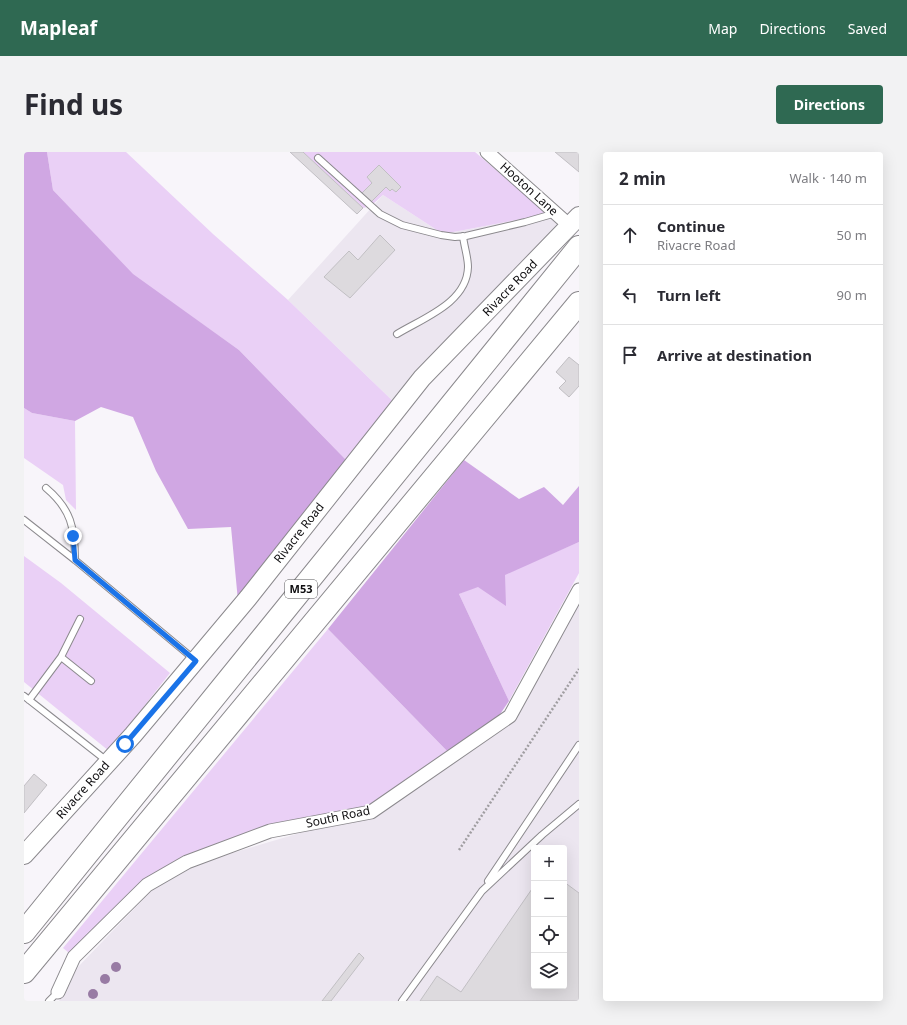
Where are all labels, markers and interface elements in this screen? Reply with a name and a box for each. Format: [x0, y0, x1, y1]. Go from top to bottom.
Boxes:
text: Mapleaf [20, 15, 97, 41]
text: Map [708, 19, 737, 38]
text: Directions [759, 19, 826, 38]
text: Saved [848, 19, 887, 38]
text: Find us [24, 85, 123, 123]
button: Directions [776, 85, 883, 124]
street label: Hooton Lane [497, 158, 562, 219]
text: 2 min [619, 167, 666, 190]
text: Walk · 140 m [789, 169, 867, 187]
text: Continue [657, 216, 725, 236]
icon: ahead [619, 224, 641, 246]
text: 50 m [837, 226, 867, 244]
text: Rivacre Road [657, 236, 736, 254]
street label: Rivacre Road [478, 256, 541, 320]
icon: left [619, 284, 641, 306]
text: Turn left [657, 285, 721, 305]
text: 90 m [837, 286, 867, 304]
icon: arrive [619, 344, 641, 366]
text: Arrive at destination [657, 345, 812, 365]
street label: Rivacre Road [270, 499, 328, 567]
route end [64, 527, 82, 545]
road number: M53 [285, 580, 317, 598]
route start [116, 735, 134, 753]
street label: Rivacre Road [52, 757, 113, 822]
street label: South Road [304, 801, 371, 832]
map controls [531, 845, 567, 989]
button: + [531, 845, 567, 881]
button: − [531, 881, 567, 917]
button: locate [531, 917, 567, 953]
button: layers [531, 953, 567, 989]

